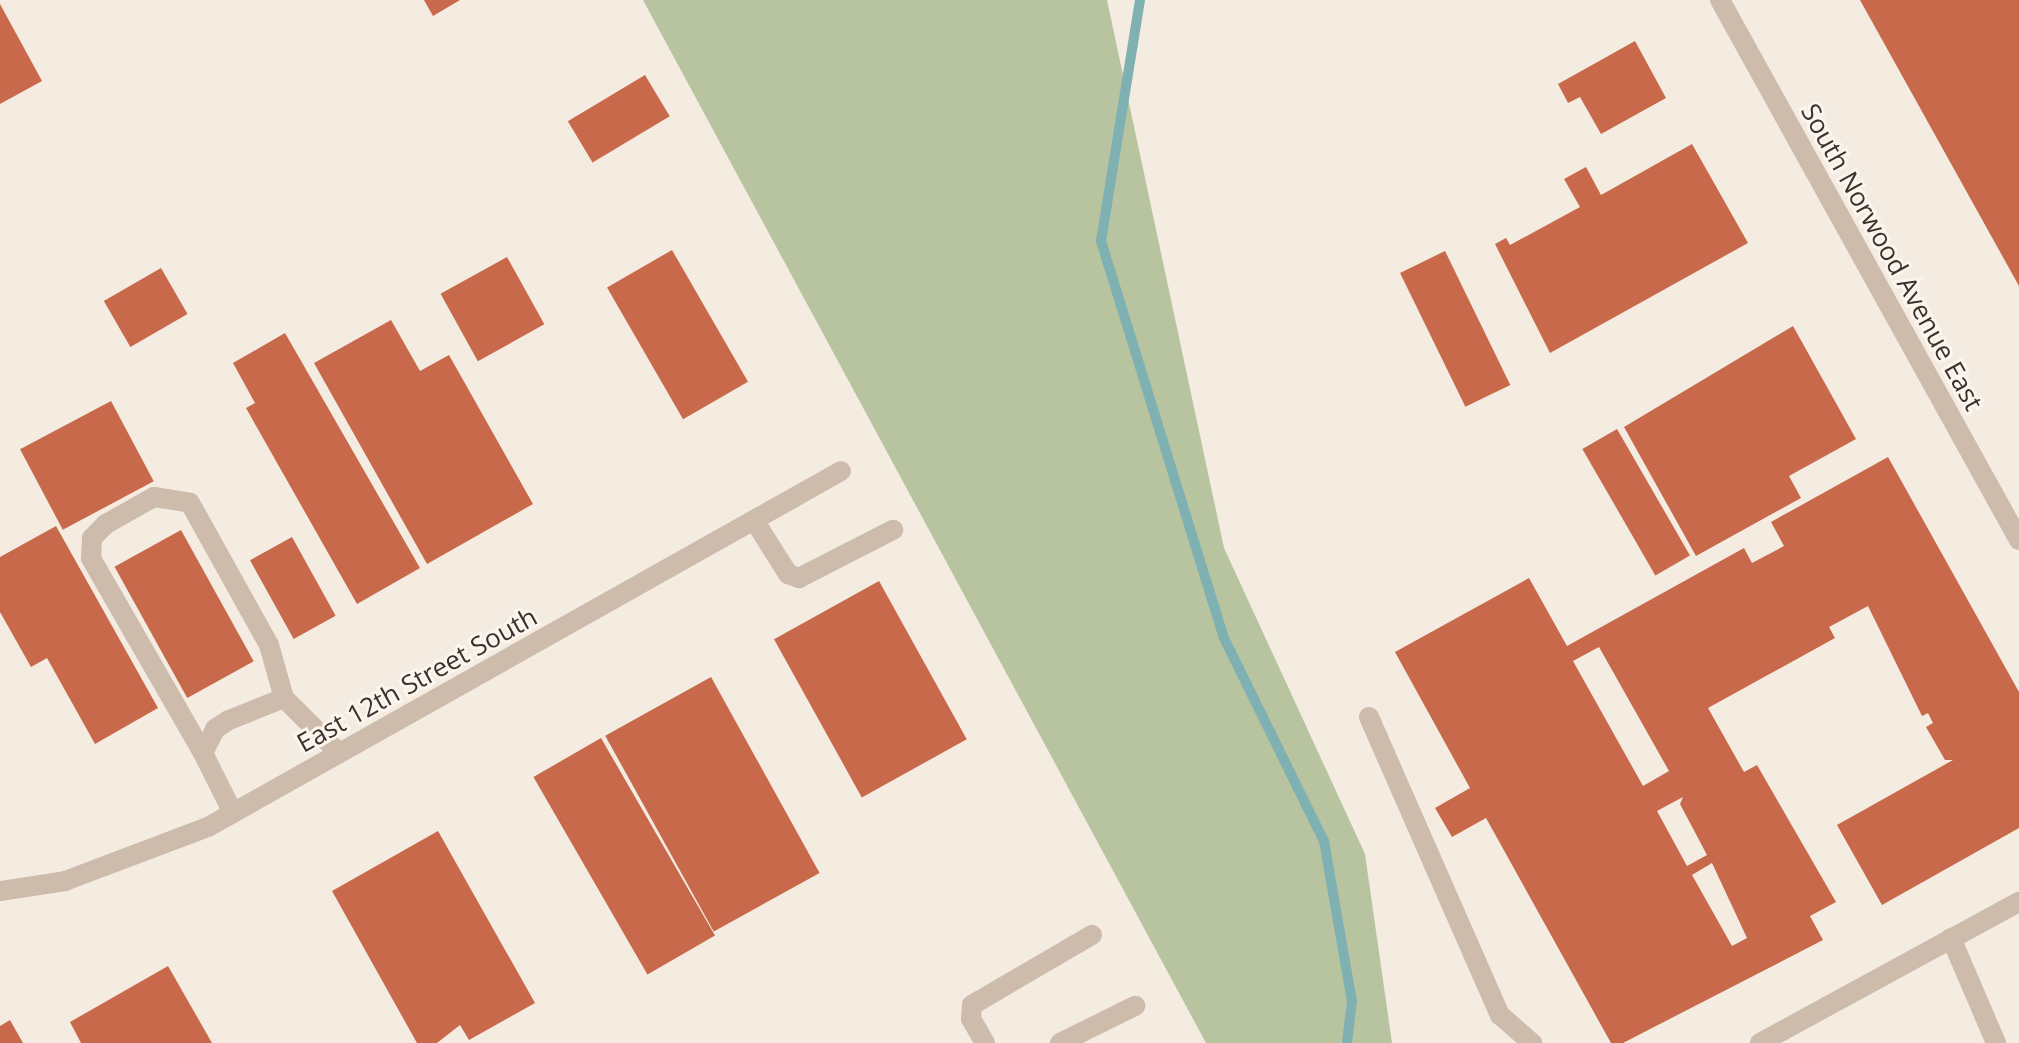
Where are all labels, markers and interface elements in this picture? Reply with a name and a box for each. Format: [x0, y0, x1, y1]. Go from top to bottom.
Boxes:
street label: South Norwood Avenue East [1795, 98, 1989, 416]
street label: East 12th Street South [292, 601, 542, 759]

